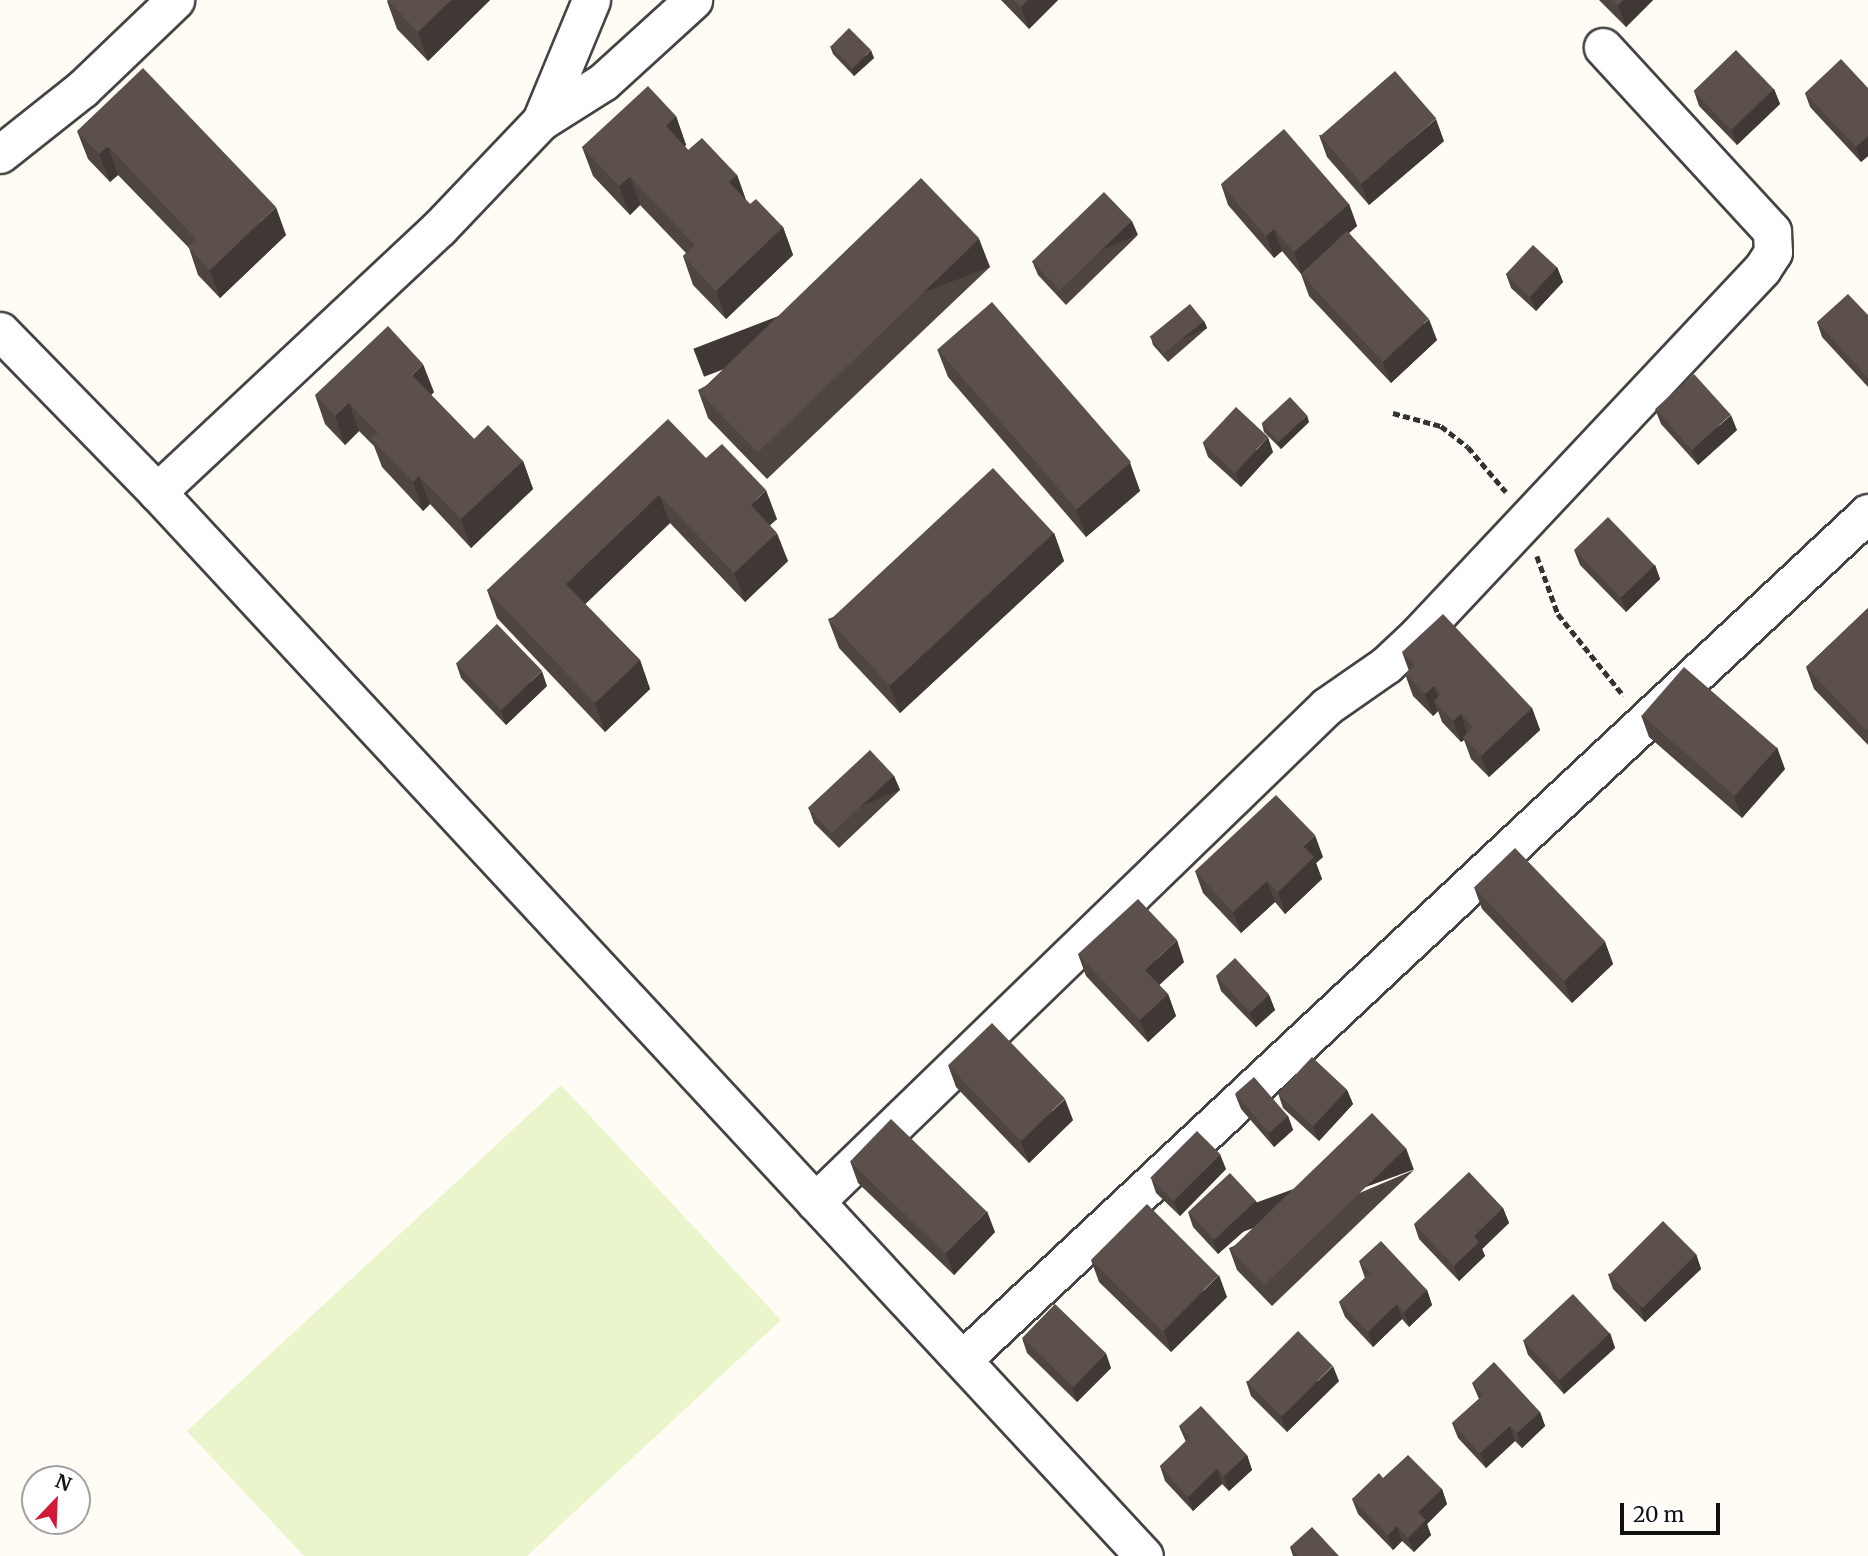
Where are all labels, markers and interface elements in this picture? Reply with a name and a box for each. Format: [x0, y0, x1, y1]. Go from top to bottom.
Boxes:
north arrow [21, 1465, 91, 1535]
text: N [52, 1469, 75, 1496]
scale bar [1623, 1490, 1723, 1534]
text: 20 m [1633, 1501, 1684, 1528]

